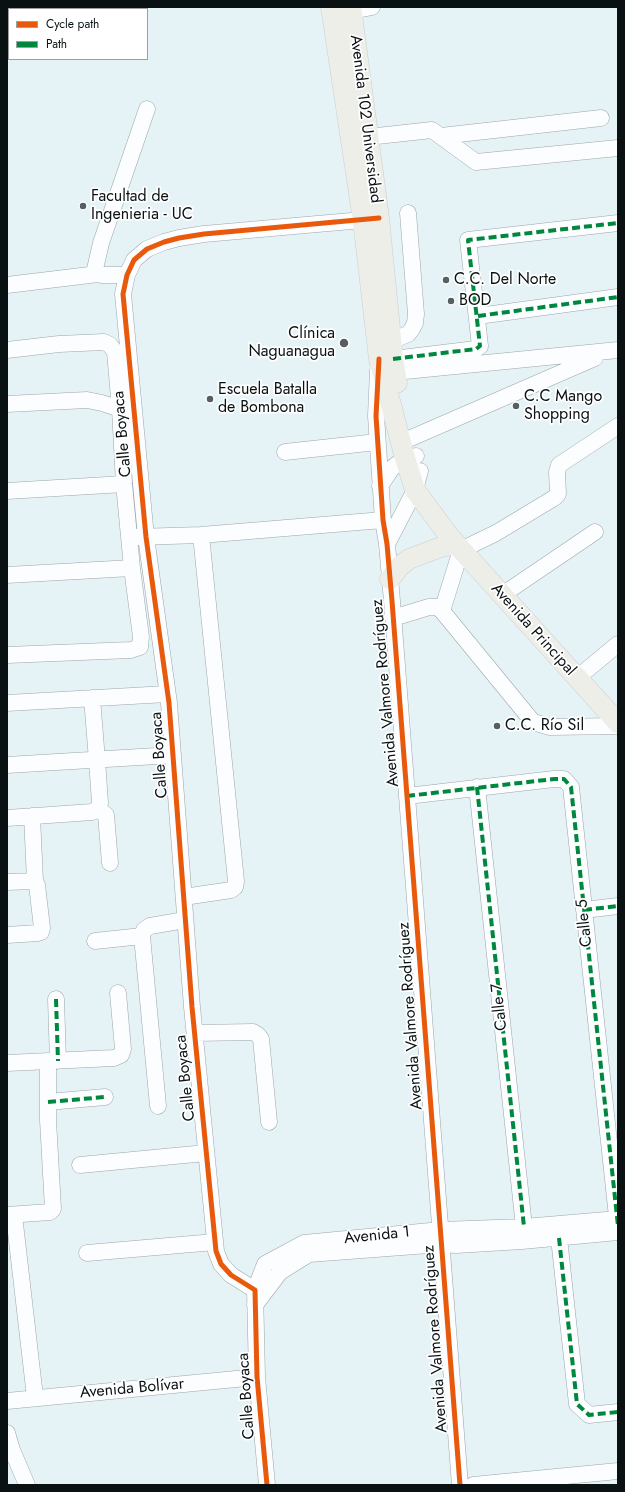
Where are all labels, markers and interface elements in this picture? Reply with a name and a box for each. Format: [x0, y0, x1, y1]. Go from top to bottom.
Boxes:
legend [8, 8, 148, 60]
text: Cycle path [46, 15, 99, 33]
street label: Avenida 102 Universidad [345, 34, 385, 204]
text: Path [46, 35, 67, 53]
place label: Facultad de Ingenieria - UC [91, 187, 193, 225]
marker: Facultad de Ingenieria - UC [78, 201, 88, 211]
place label: C.C. Del Norte [454, 270, 556, 290]
marker: C.C. Del Norte [441, 275, 451, 285]
place label: BOD [459, 291, 491, 311]
marker: BOD [446, 296, 456, 306]
place label: Clínica Naguanagua [248, 324, 335, 362]
marker: Clínica Naguanagua [338, 337, 350, 349]
place label: Escuela Batalla de Bombona [218, 380, 317, 418]
place label: C.C Mango Shopping [524, 387, 602, 425]
street label: Calle Boyaca [110, 390, 136, 478]
marker: Escuela Batalla de Bombona [205, 394, 215, 404]
marker: C.C Mango Shopping [511, 401, 521, 411]
street label: Avenida Principal [486, 580, 580, 680]
street label: Avenida Valmore Rodríguez [368, 598, 404, 788]
street label: Calle Boyaca [147, 711, 173, 799]
place label: C.C. Río Sil [505, 716, 584, 736]
marker: C.C. Río Sil [492, 721, 502, 731]
street label: Calle 5 [573, 898, 597, 948]
street label: Avenida Valmore Rodríguez [395, 921, 427, 1111]
street label: Calle 7 [488, 982, 512, 1032]
street label: Calle Boyaca [172, 1034, 200, 1122]
street label: Avenida 1 [343, 1223, 411, 1249]
street label: Avenida Valmore Rodríguez [420, 1244, 452, 1434]
street label: Calle Boyaca [234, 1352, 260, 1440]
street label: Avenida Bolívar [79, 1375, 185, 1403]

